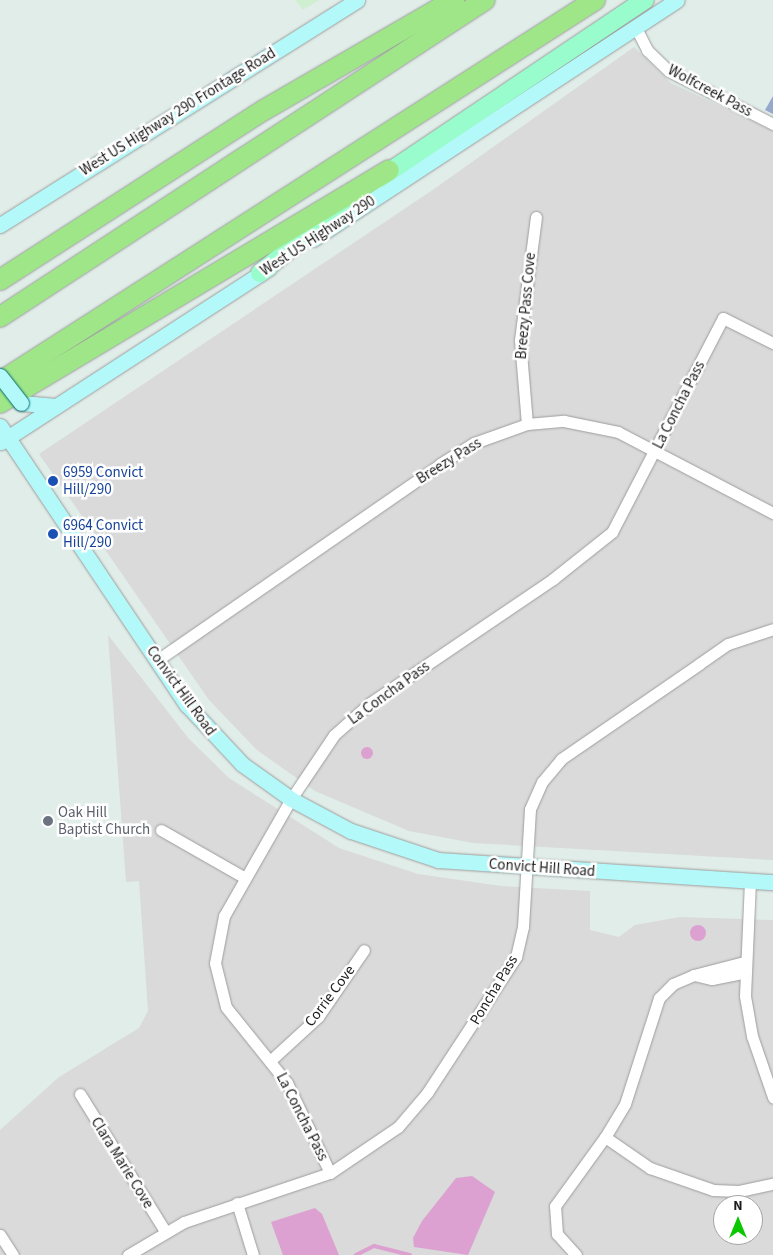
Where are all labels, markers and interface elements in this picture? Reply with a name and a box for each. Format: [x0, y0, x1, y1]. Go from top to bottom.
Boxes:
street label: West US Highway 290 Frontage Road [77, 44, 279, 180]
street label: Wolfcreek Pass [665, 61, 755, 121]
street label: West US Highway 290 [257, 192, 379, 280]
street label: Breezy Pass Cove [512, 252, 540, 360]
street label: La Concha Pass [649, 358, 709, 452]
street label: Breezy Pass [413, 434, 485, 488]
place label: 6959 Convict Hill/290 [63, 463, 143, 498]
marker: 6959 Convict Hill/290 [47, 475, 59, 487]
place label: 6964 Convict Hill/290 [63, 516, 143, 551]
marker: 6964 Convict Hill/290 [47, 528, 59, 540]
street label: Convict Hill Road [142, 643, 220, 739]
street label: La Concha Pass [345, 657, 433, 729]
place label: Oak Hill Baptist Church [58, 803, 150, 838]
marker: Oak Hill Baptist Church [42, 815, 54, 827]
street label: Convict Hill Road [488, 855, 596, 881]
street label: Poncha Pass [466, 952, 522, 1028]
street label: Corrie Cove [301, 962, 359, 1030]
street label: La Concha Pass [272, 1070, 332, 1164]
street label: Clara Marie Cove [87, 1114, 157, 1212]
north arrow [713, 1195, 763, 1245]
text: N [733, 1196, 743, 1216]

